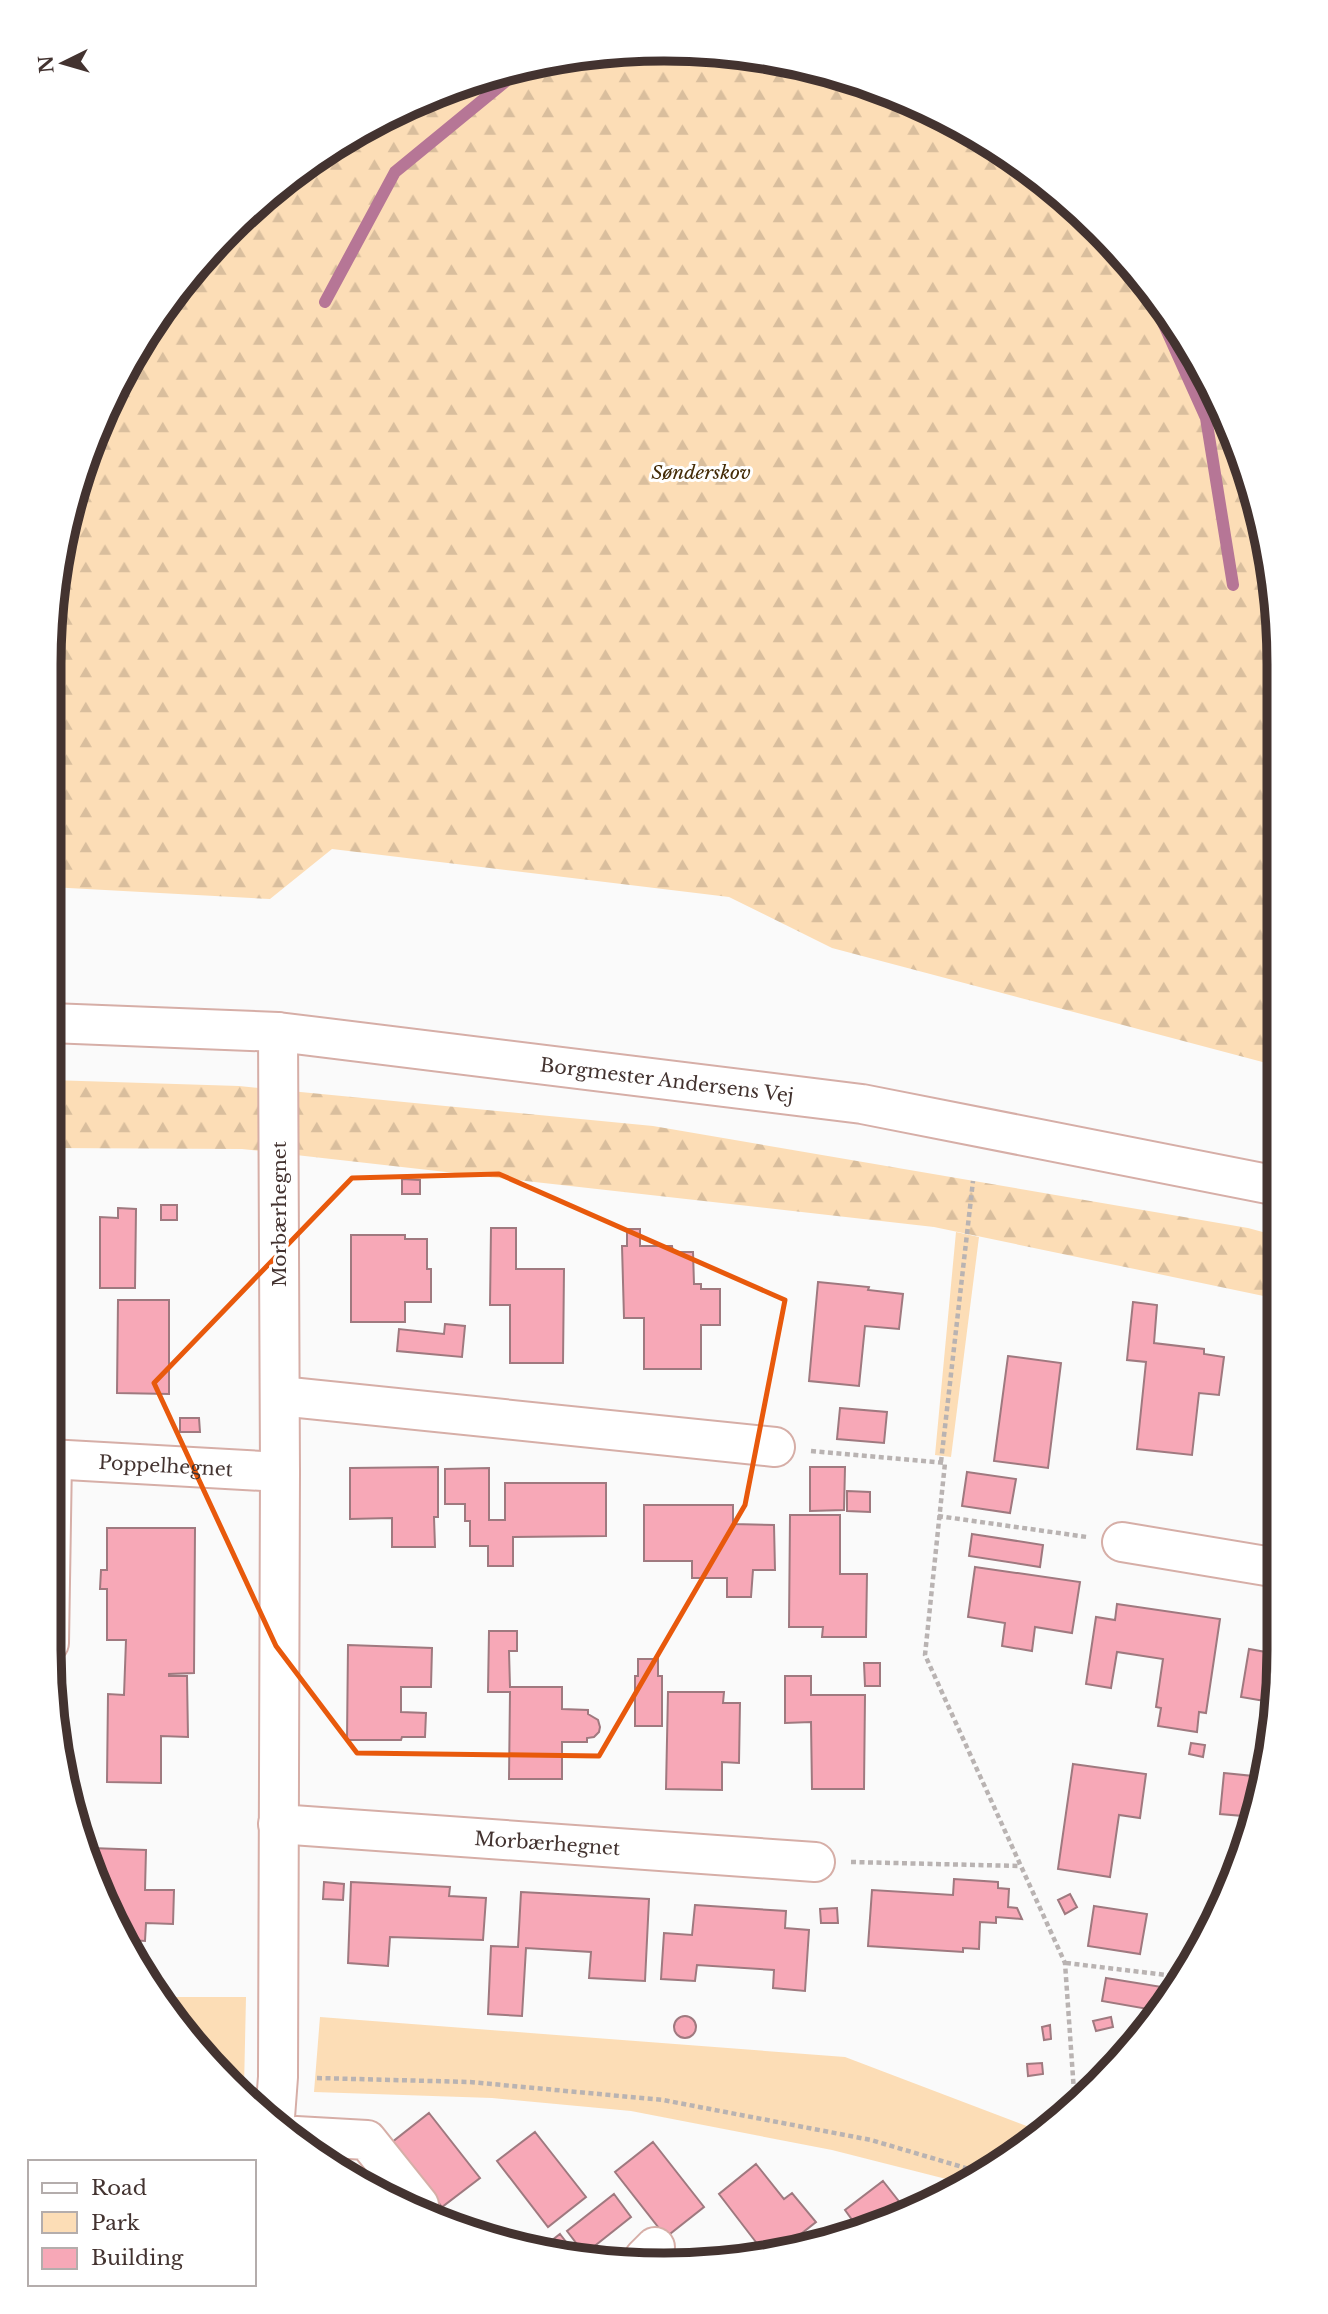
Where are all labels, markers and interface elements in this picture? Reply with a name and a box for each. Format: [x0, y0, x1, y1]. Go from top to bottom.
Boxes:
north arrow [28, 28, 98, 98]
text: N [34, 54, 59, 74]
park label: Sønderskov [651, 461, 751, 484]
street label: Borgmester Andersens Vej [539, 1053, 795, 1107]
street label: Morbærhegnet [268, 1140, 291, 1287]
street label: Poppelhegnet [98, 1451, 234, 1481]
street label: Morbærhegnet [474, 1827, 622, 1860]
legend [28, 2160, 256, 2286]
text: Road [91, 2175, 147, 2201]
text: Park [91, 2210, 140, 2236]
text: Building [91, 2245, 184, 2271]

